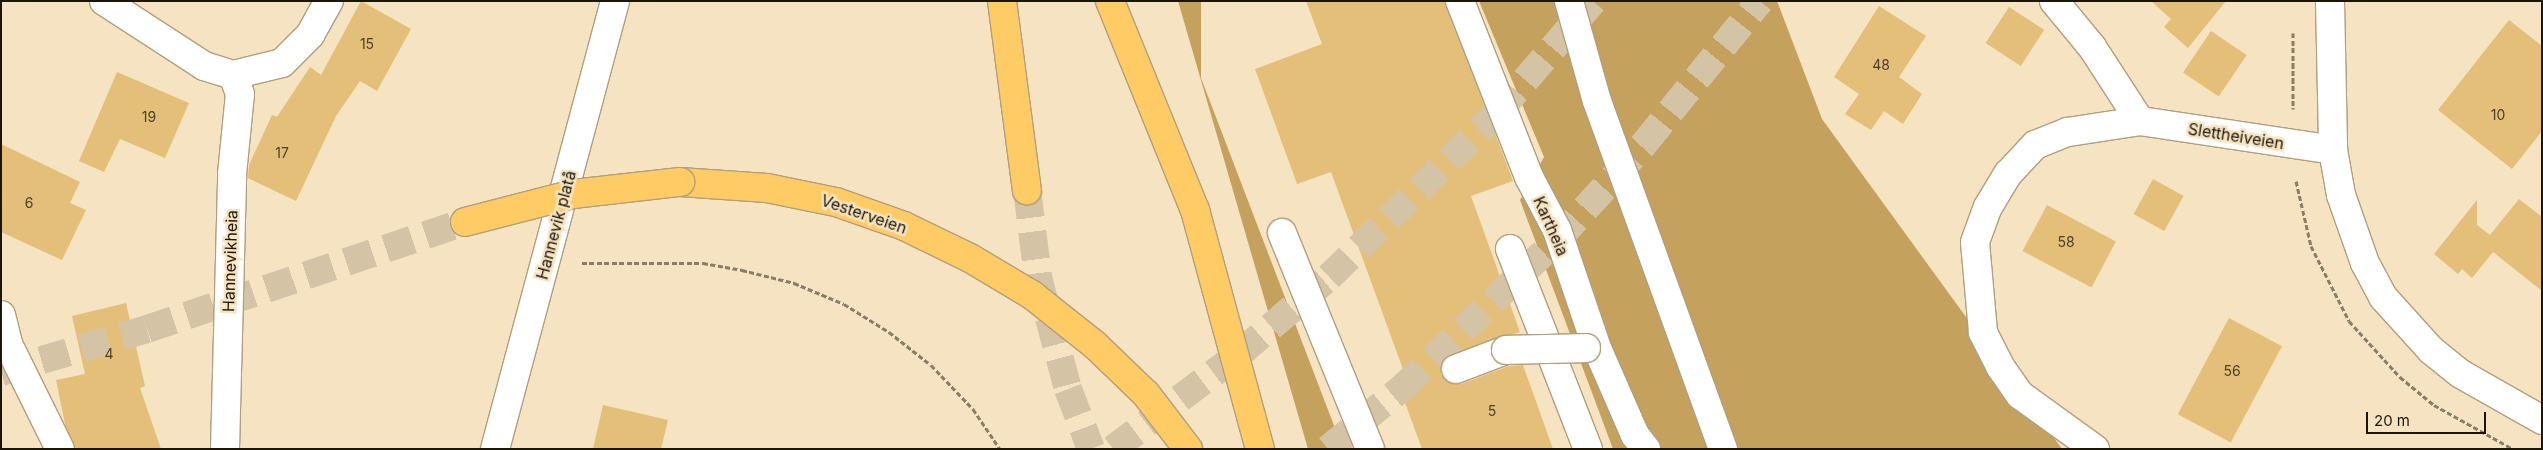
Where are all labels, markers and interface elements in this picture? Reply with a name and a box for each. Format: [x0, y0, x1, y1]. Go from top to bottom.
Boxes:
house number: 15 [360, 36, 374, 52]
house number: 48 [1872, 57, 1890, 73]
house number: 10 [2491, 107, 2505, 123]
house number: 19 [142, 109, 156, 125]
street label: Slettheiveien [2187, 119, 2285, 153]
house number: 17 [275, 145, 289, 161]
street label: Hannevik platå [532, 168, 580, 282]
street label: Vesterveien [819, 190, 909, 238]
street label: Kartheia [1529, 193, 1573, 259]
house number: 6 [25, 195, 33, 211]
street label: Hannevikheia [219, 210, 241, 312]
house number: 58 [2057, 234, 2075, 250]
house number: 4 [104, 346, 114, 362]
house number: 56 [2223, 363, 2241, 379]
scale bar [2368, 402, 2488, 434]
house number: 5 [1488, 403, 1496, 419]
text: 20 m [2374, 411, 2410, 430]

